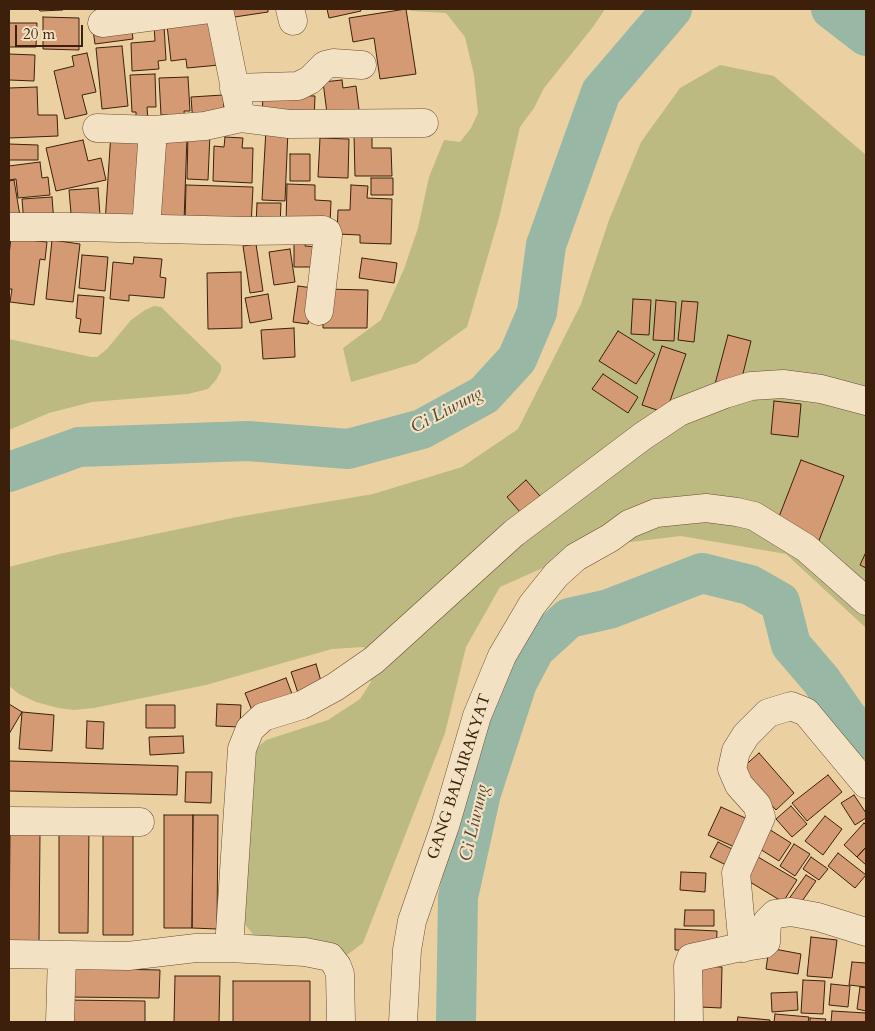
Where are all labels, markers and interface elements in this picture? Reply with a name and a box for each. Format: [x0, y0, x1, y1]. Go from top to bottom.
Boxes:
scale bar [18, 15, 85, 47]
text: 20 m [23, 24, 55, 44]
water label: Ci Liwung [407, 383, 487, 439]
street label: GANG BALAIRAKYAT [424, 692, 496, 862]
water label: Ci Liwung [456, 783, 494, 863]

